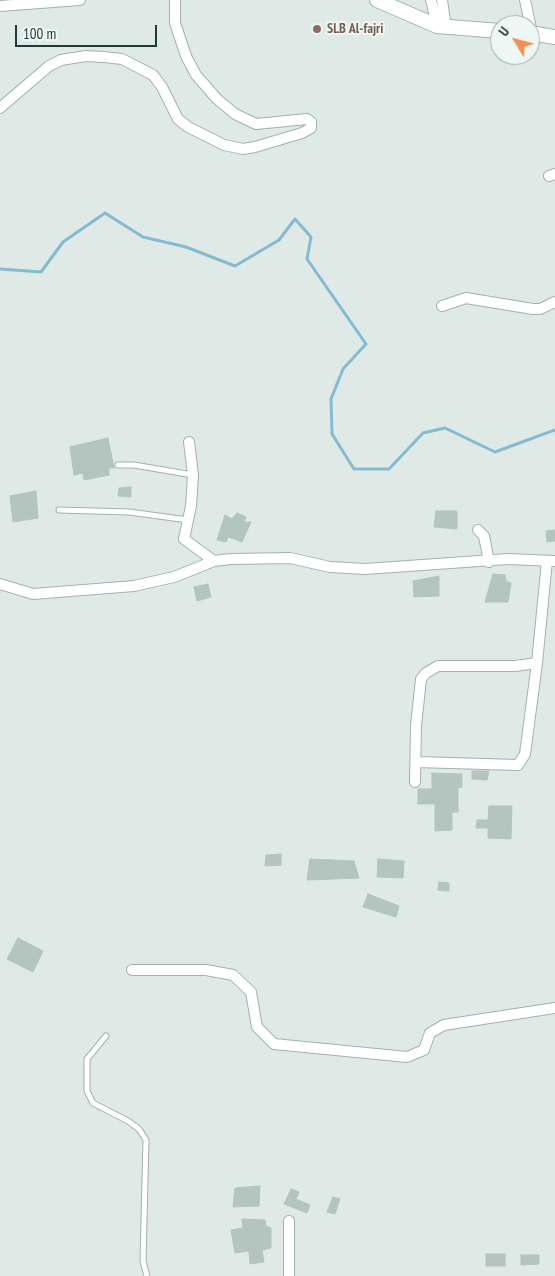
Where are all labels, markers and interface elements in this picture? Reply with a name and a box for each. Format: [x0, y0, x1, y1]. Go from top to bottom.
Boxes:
scale bar [18, 15, 160, 47]
north arrow [490, 15, 540, 65]
place label: SLB Al-fajri [327, 21, 383, 37]
marker: SLB Al-fajri [311, 23, 323, 35]
text: U [494, 23, 513, 40]
text: 100 m [23, 24, 56, 43]

